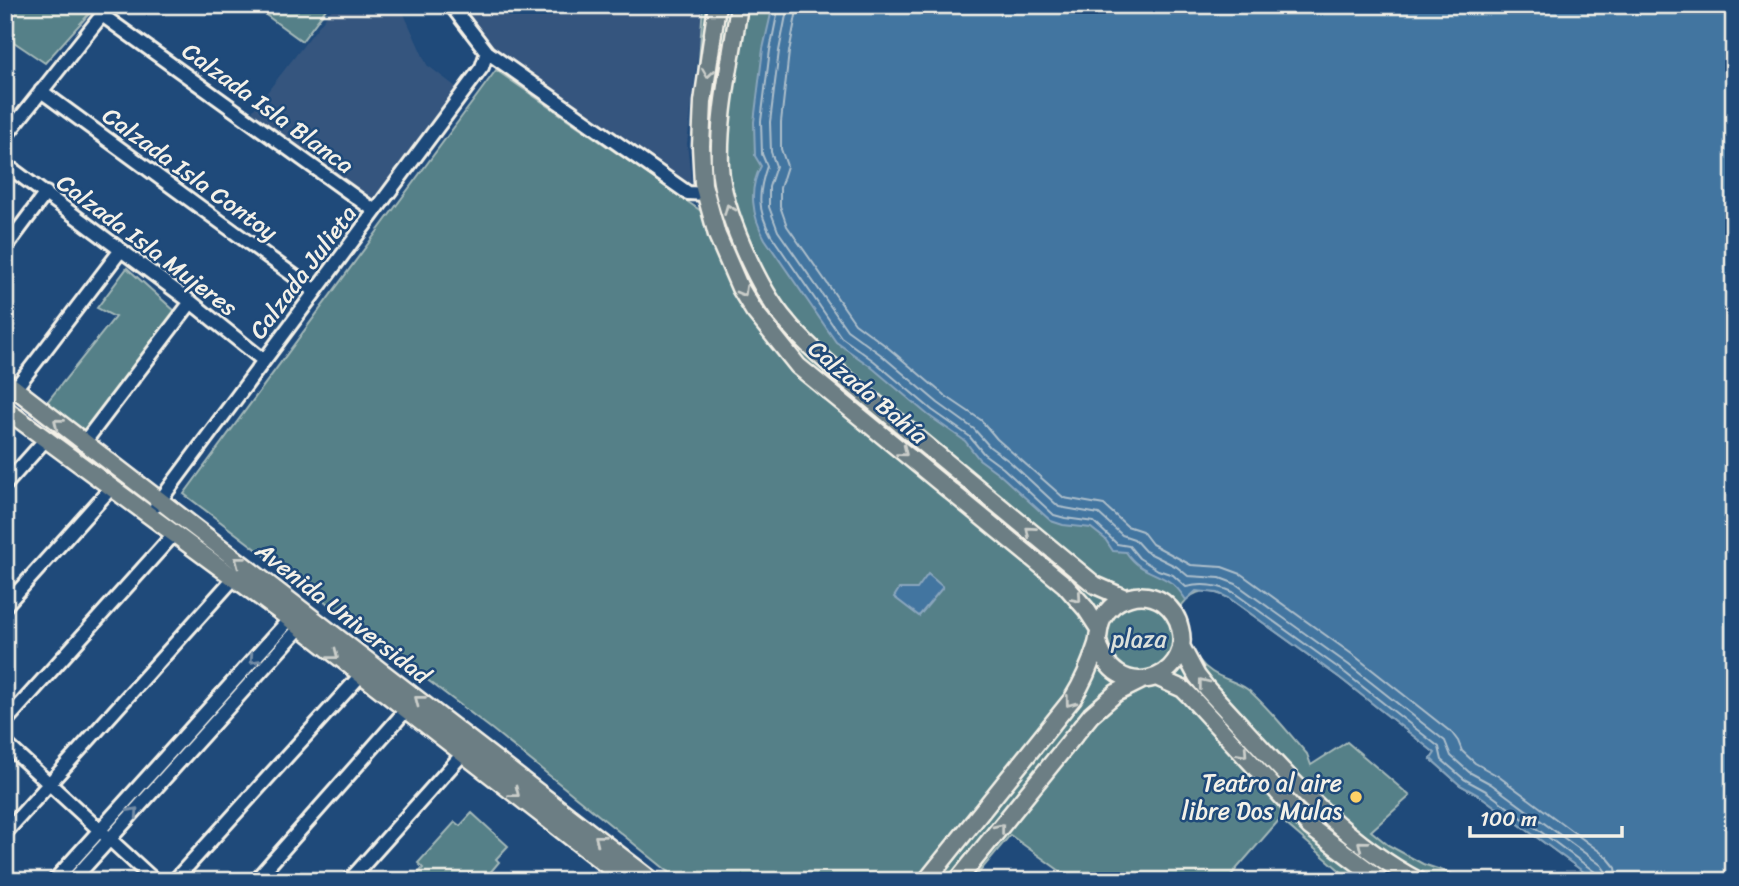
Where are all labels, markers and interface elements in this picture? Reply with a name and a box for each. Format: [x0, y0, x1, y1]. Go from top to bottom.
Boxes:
street label: Calzada Isla Blanca [173, 31, 363, 185]
one-way arrow [700, 67, 715, 79]
street label: Calzada Isla Contoy [93, 96, 287, 253]
street label: Calzada Isla Mujeres [47, 163, 247, 327]
street label: Calzada Julieta [238, 195, 368, 349]
one-way arrow [723, 204, 737, 217]
one-way arrow [735, 285, 748, 298]
street label: Calzada Bahía [798, 329, 938, 456]
one-way arrow [54, 419, 66, 432]
one-way arrow [895, 443, 907, 456]
one-way arrow [1026, 526, 1038, 539]
street label: Avenida Universidad [245, 530, 441, 696]
one-way arrow [234, 557, 247, 570]
one-way arrow [1069, 590, 1081, 603]
park label: plaza [1110, 618, 1167, 660]
one-way arrow [327, 647, 339, 660]
one-way arrow [250, 651, 262, 664]
one-way arrow [1198, 678, 1211, 690]
one-way arrow [1065, 694, 1078, 707]
one-way arrow [414, 696, 427, 709]
one-way arrow [1235, 745, 1247, 758]
place label: Teatro al aire libre Dos Mulas [1182, 762, 1342, 832]
one-way arrow [508, 785, 520, 798]
marker: Teatro al aire libre Dos Mulas [1348, 789, 1364, 805]
scale bar [1470, 795, 1622, 839]
text: 100 m [1480, 800, 1537, 838]
one-way arrow [126, 807, 139, 820]
one-way arrow [992, 823, 1005, 835]
one-way arrow [595, 835, 607, 848]
one-way arrow [1357, 840, 1369, 853]

